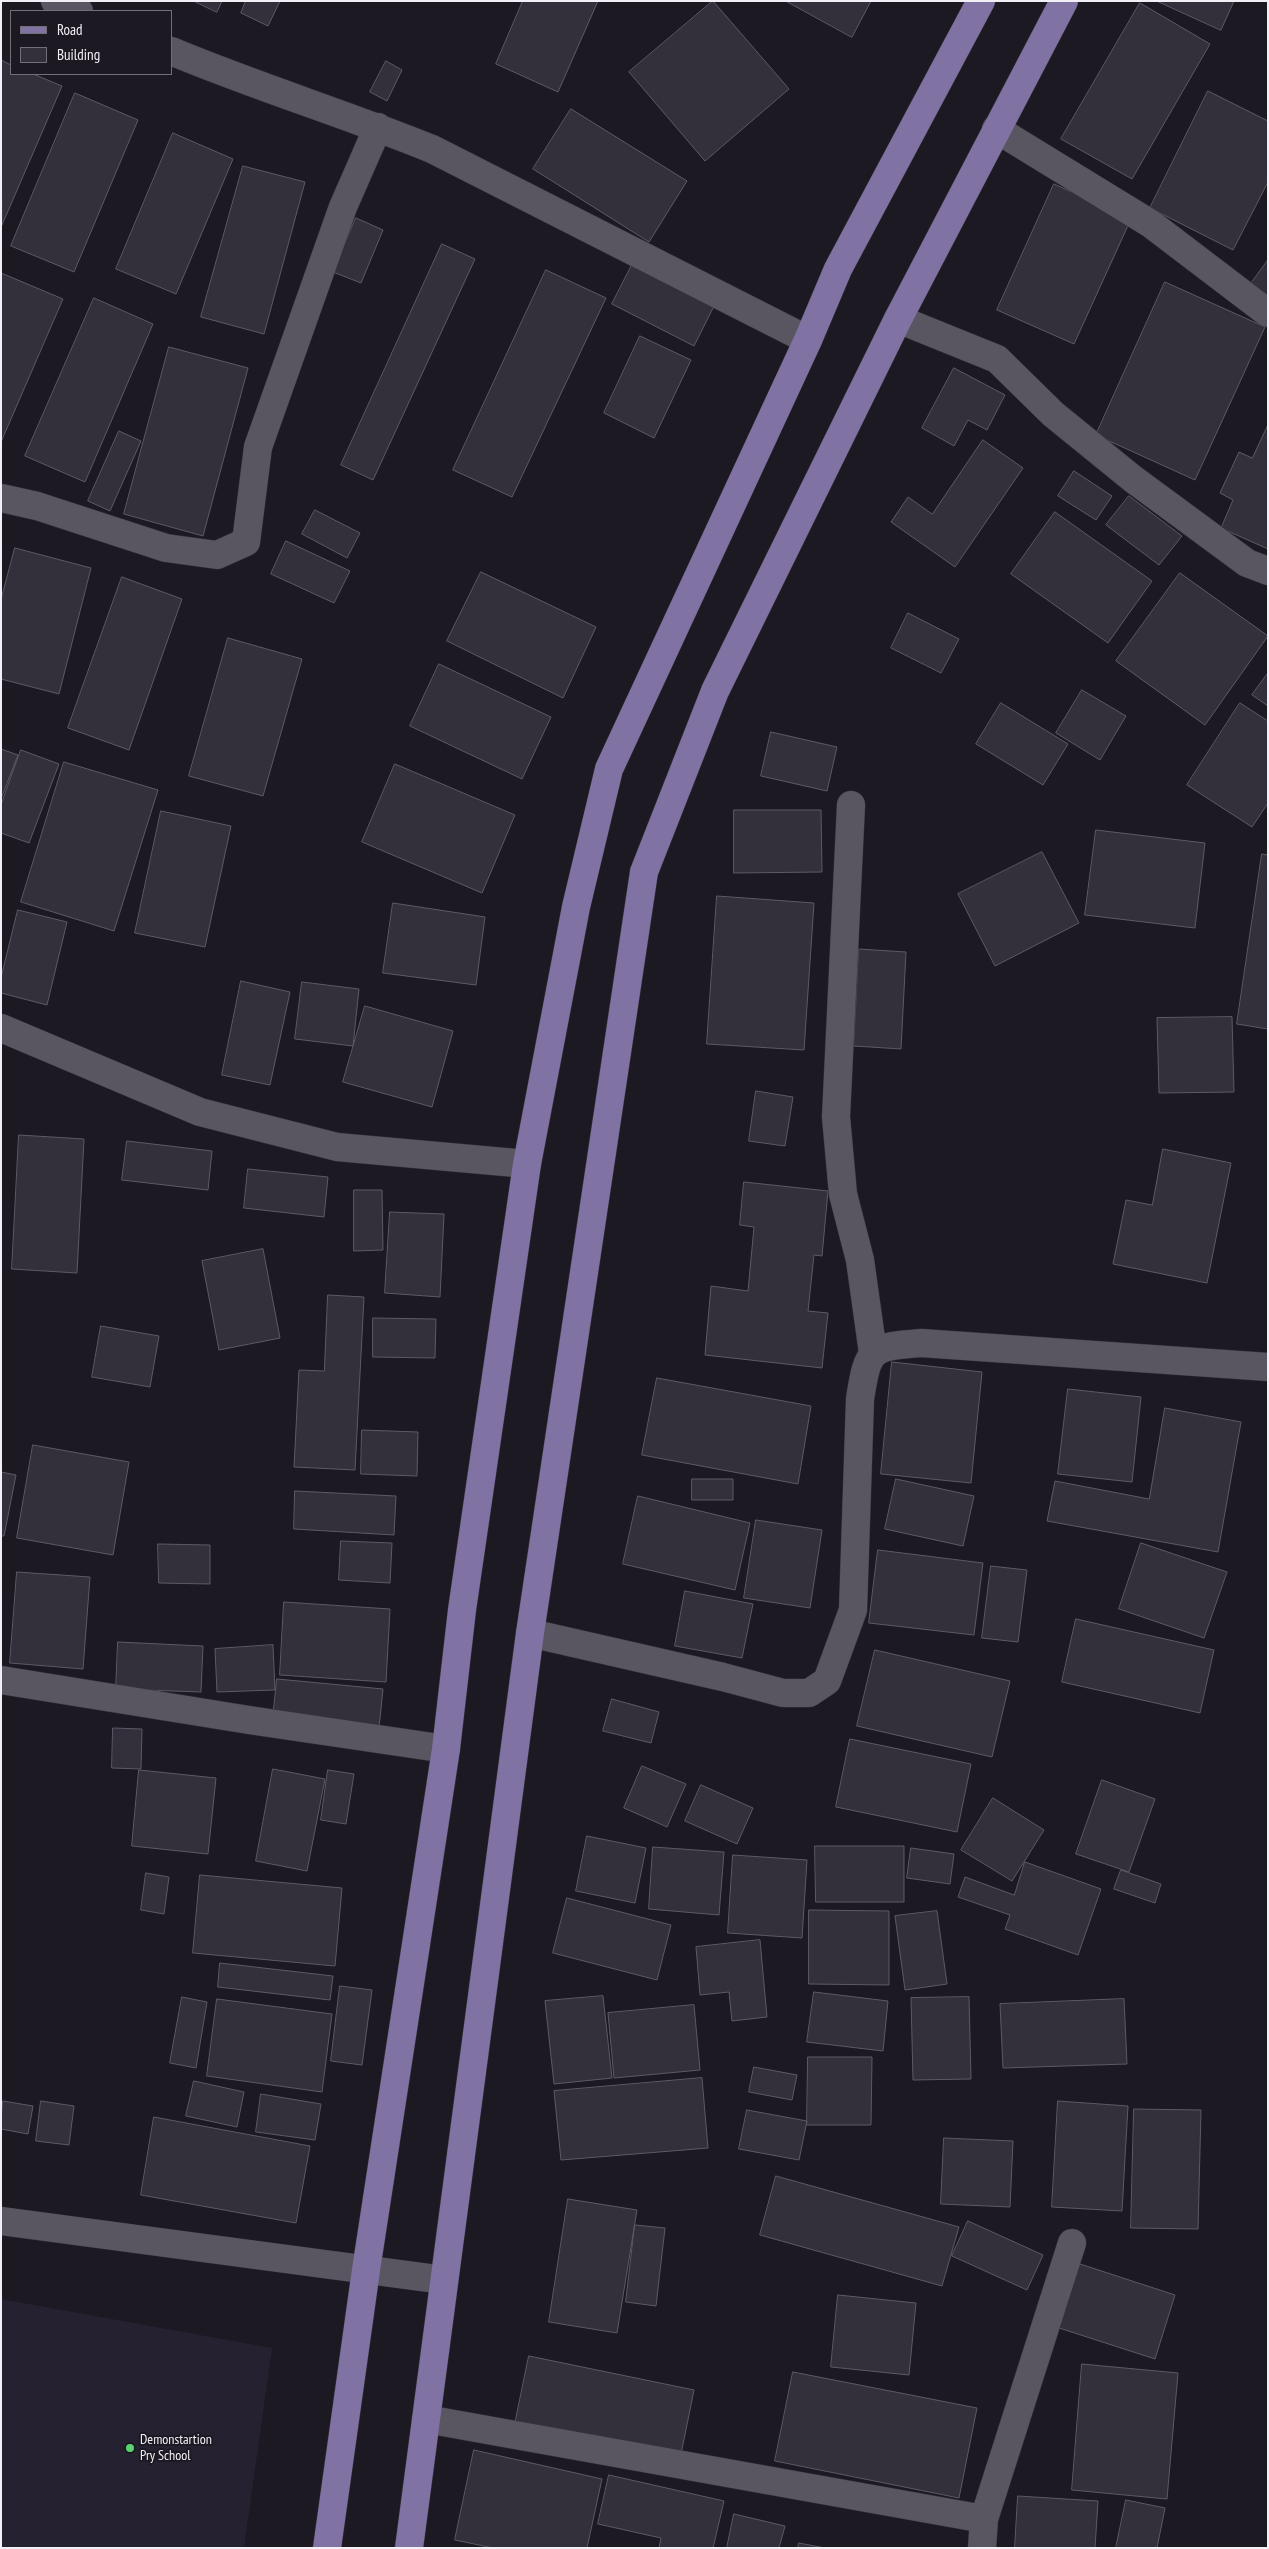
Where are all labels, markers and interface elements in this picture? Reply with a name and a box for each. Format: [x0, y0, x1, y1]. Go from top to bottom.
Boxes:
legend [10, 10, 172, 75]
text: Road [57, 20, 83, 39]
text: Building [57, 45, 100, 64]
place label: Demonstartion Pry School [140, 2432, 212, 2464]
marker: Demonstartion Pry School [124, 2442, 136, 2454]

